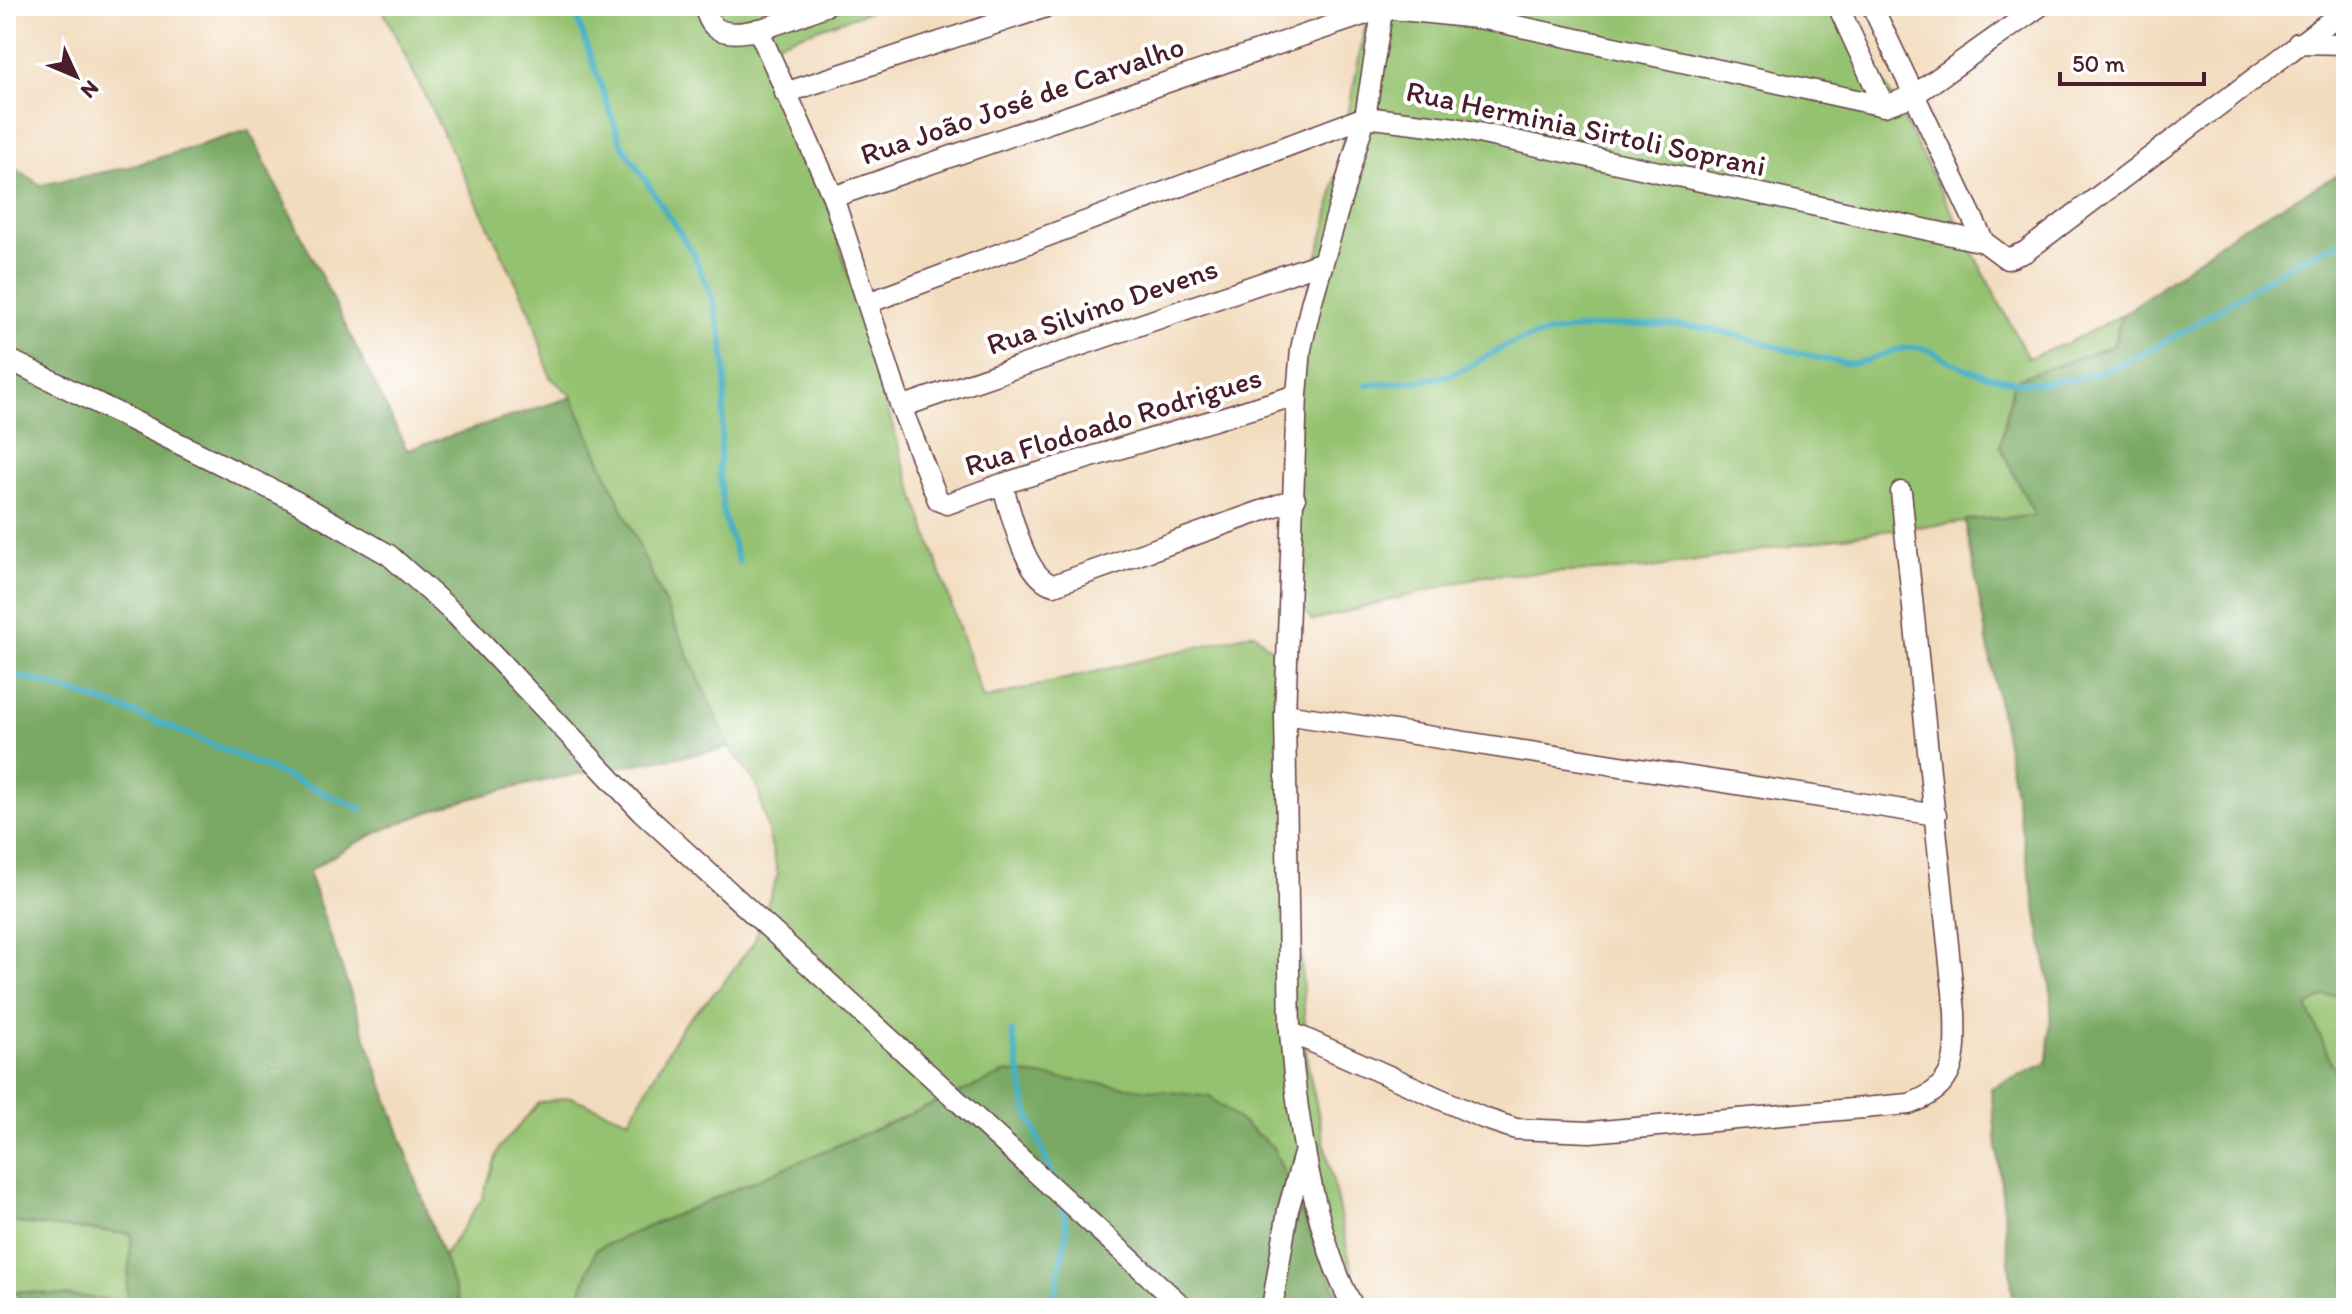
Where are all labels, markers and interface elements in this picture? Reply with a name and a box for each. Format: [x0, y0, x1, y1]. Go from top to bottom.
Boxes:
street label: Rua João José de Carvalho [855, 27, 1189, 173]
north arrow [36, 36, 116, 116]
scale bar [2060, 36, 2204, 86]
text: 50 m [2072, 49, 2125, 78]
street label: Rua Herminia Sirtoli Soprani [1403, 72, 1769, 184]
text: N [75, 75, 105, 104]
street label: Rua Silvino Devens [982, 249, 1222, 363]
street label: Rua Flodoado Rodrigues [960, 358, 1266, 484]

